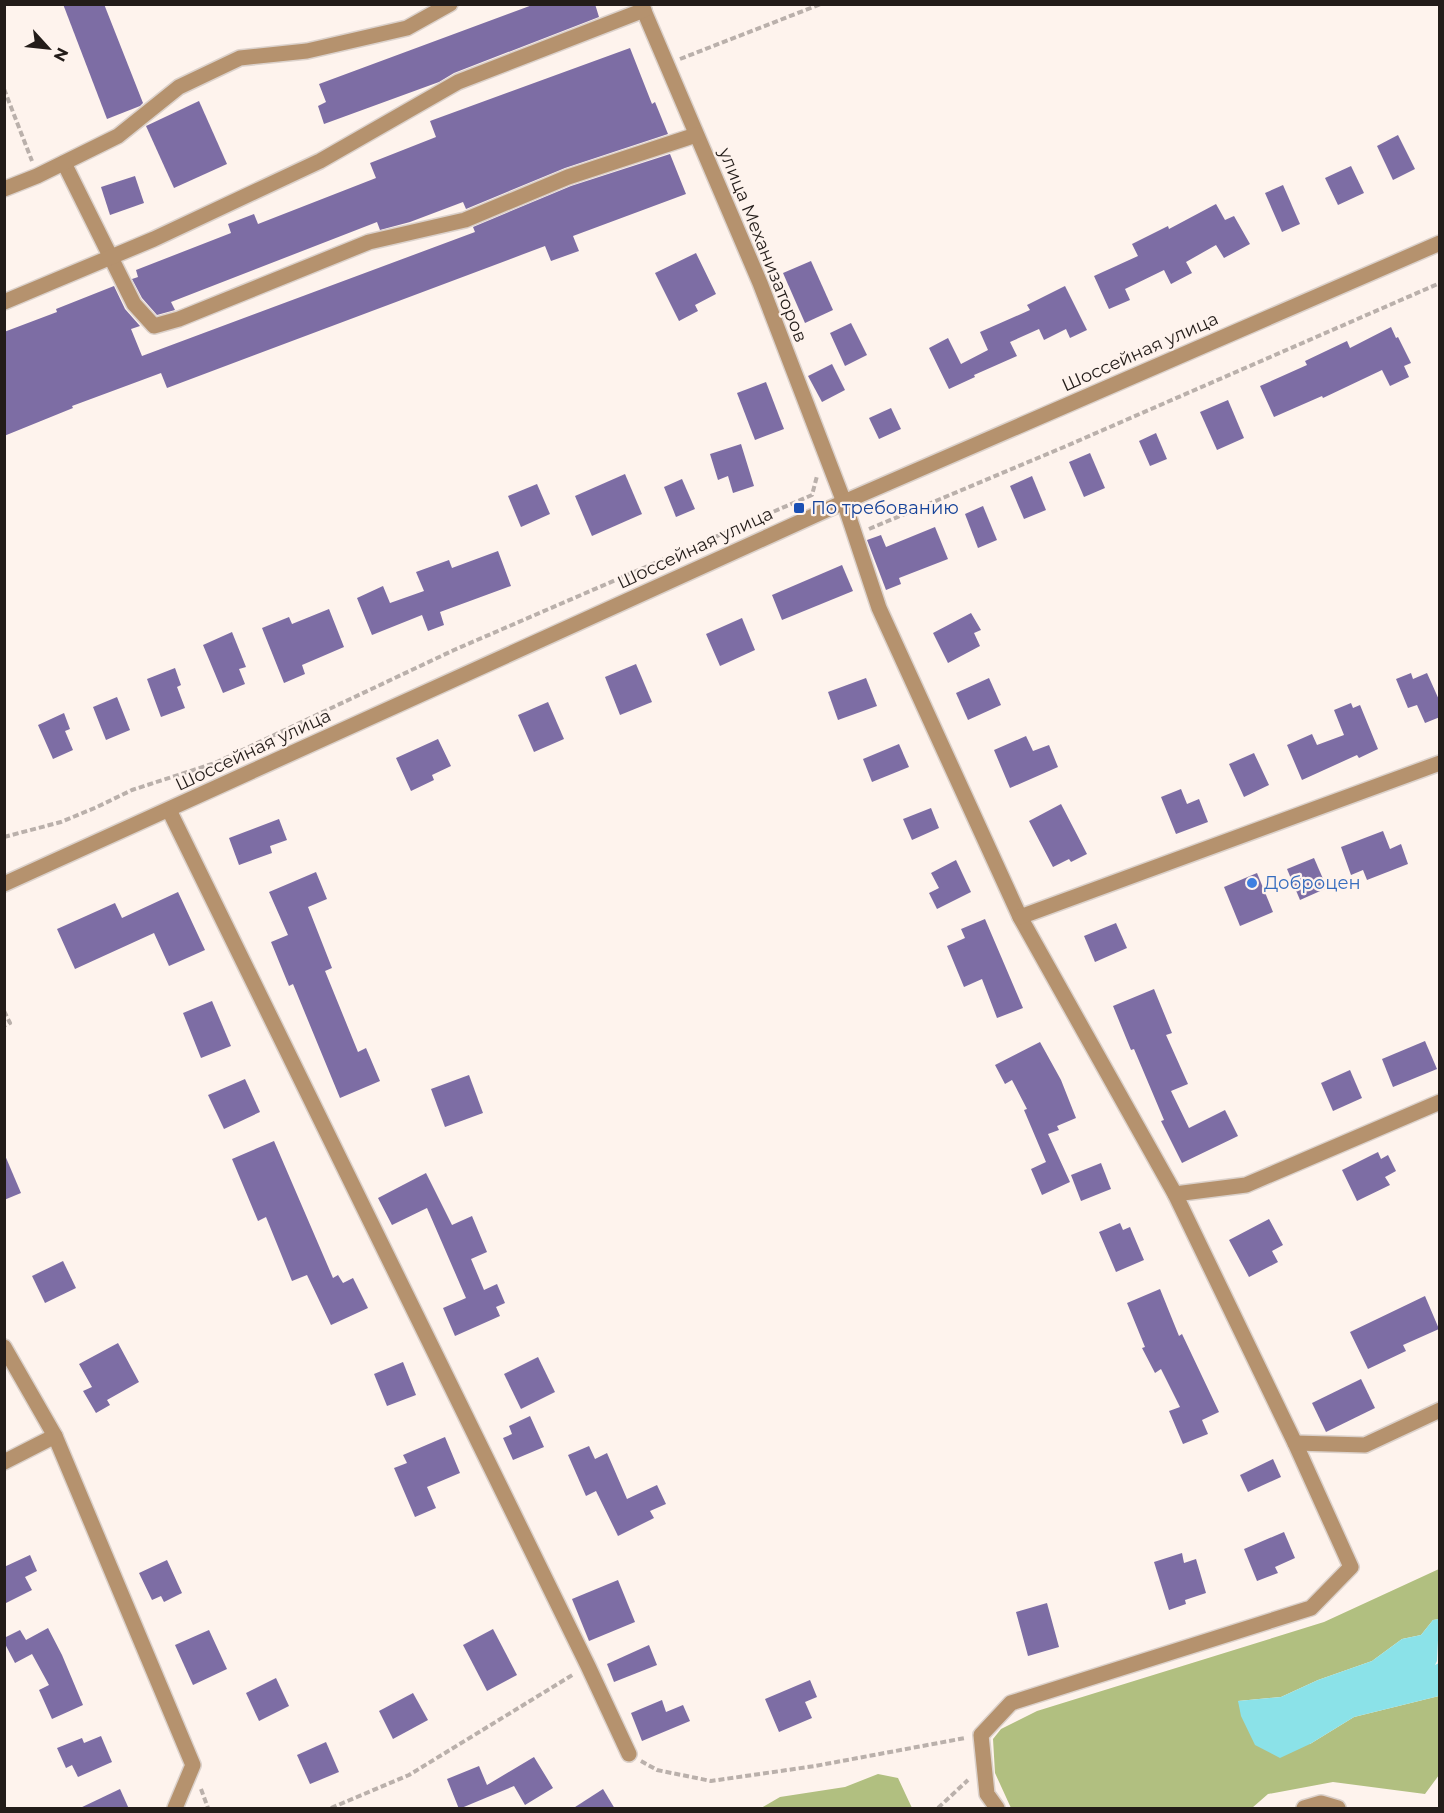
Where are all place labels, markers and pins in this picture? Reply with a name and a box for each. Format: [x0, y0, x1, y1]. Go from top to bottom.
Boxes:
place label: По требованию [811, 497, 959, 519]
marker: По требованию [792, 501, 806, 515]
place label: Доброцен [1264, 872, 1361, 894]
marker: Доброцен [1245, 876, 1259, 890]

